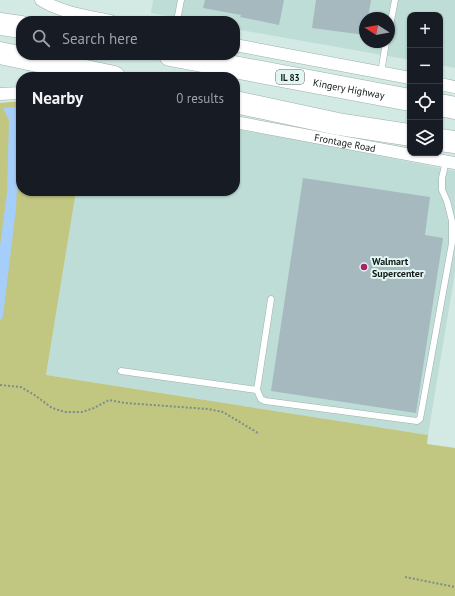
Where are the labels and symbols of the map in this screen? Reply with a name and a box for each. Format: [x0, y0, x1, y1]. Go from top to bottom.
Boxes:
north arrow [359, 12, 395, 48]
road number: IL 83 [276, 70, 304, 84]
street label: Kingery Highway [312, 75, 386, 102]
street label: Frontage Road [313, 130, 377, 155]
place label: Walmart Supercenter [372, 255, 424, 280]
marker: Walmart Supercenter [359, 262, 369, 272]

